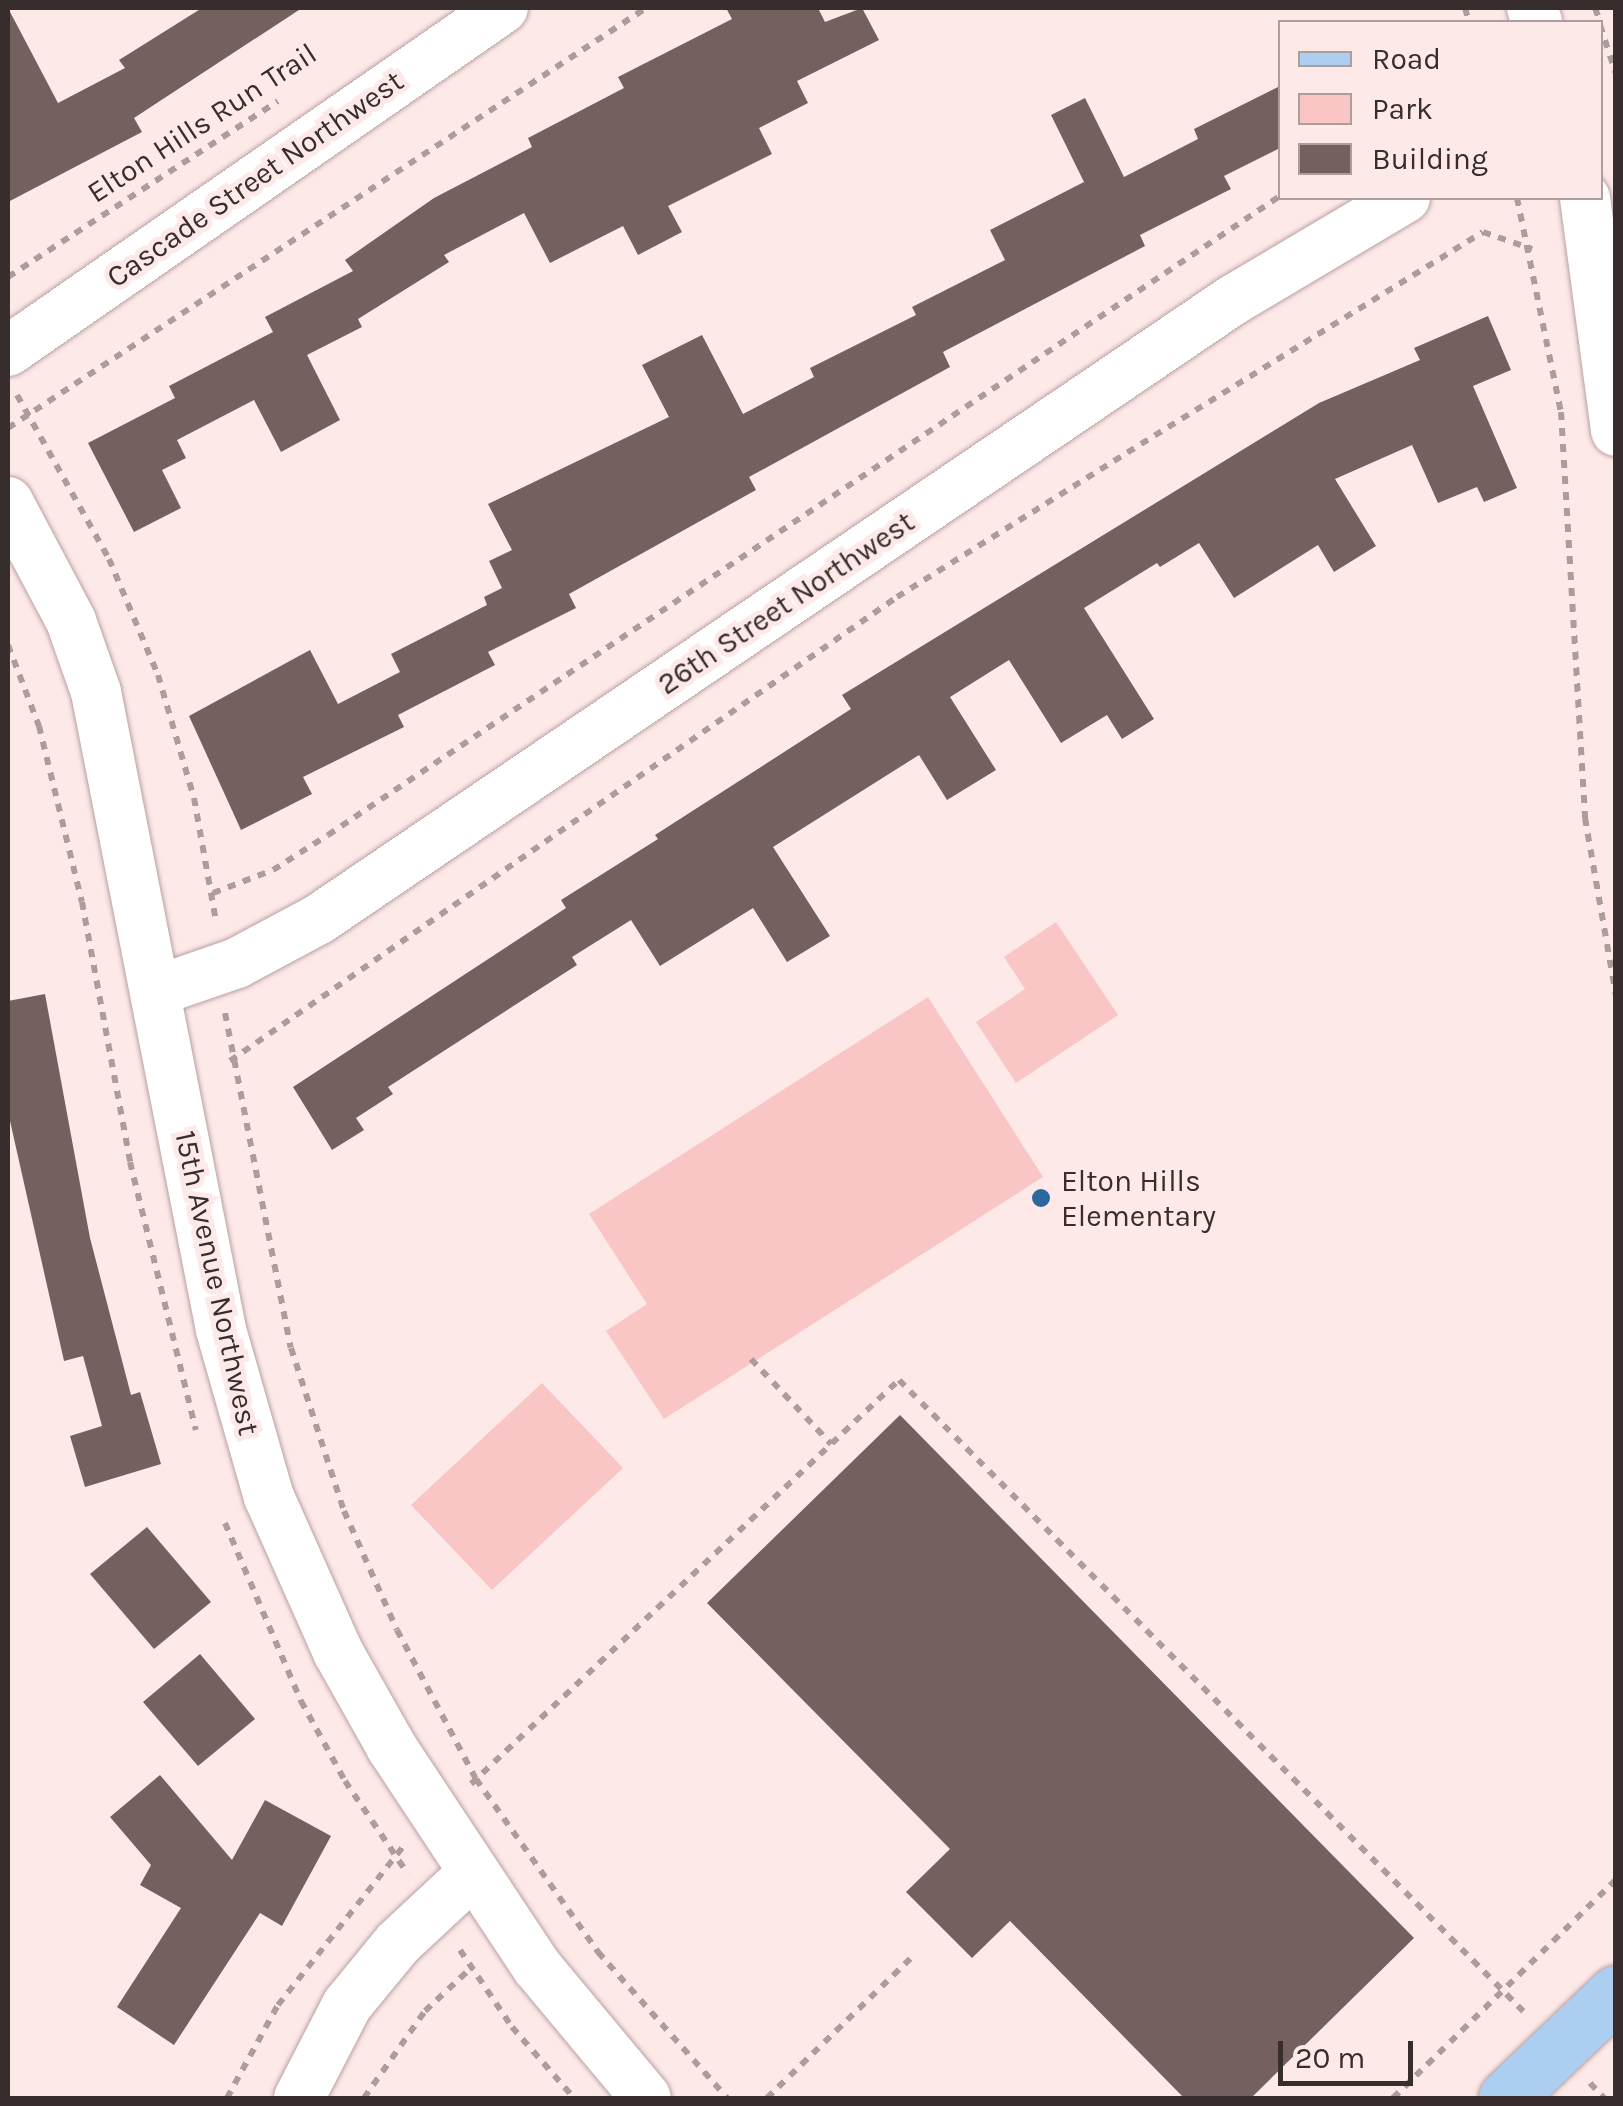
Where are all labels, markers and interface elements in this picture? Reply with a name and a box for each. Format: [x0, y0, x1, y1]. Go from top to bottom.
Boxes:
legend [1278, 20, 1603, 200]
street label: Elton Hills Run Trail [81, 35, 323, 211]
text: Road [1372, 41, 1441, 77]
street label: Cascade Street Northwest [100, 63, 410, 295]
text: Park [1372, 91, 1433, 127]
text: Building [1372, 141, 1488, 177]
street label: 26th Street Northwest [651, 504, 921, 702]
street label: 15th Avenue Northwest [167, 1127, 267, 1439]
place label: Elton Hills Elementary [1061, 1163, 1216, 1234]
marker: Elton Hills Elementary [1030, 1187, 1052, 1209]
scale bar [1283, 2021, 1418, 2083]
text: 20 m [1295, 2040, 1365, 2076]

